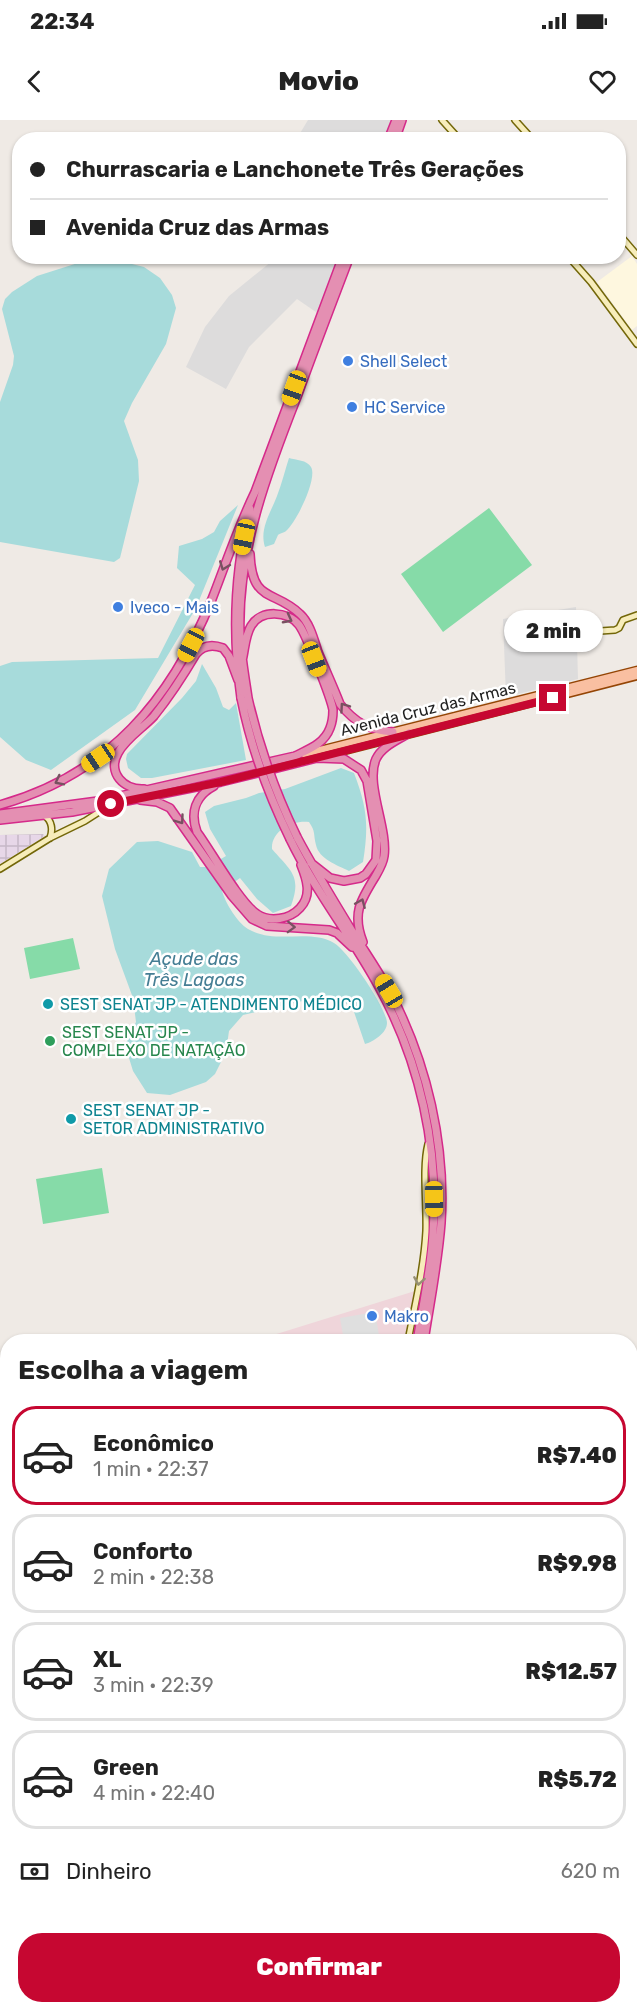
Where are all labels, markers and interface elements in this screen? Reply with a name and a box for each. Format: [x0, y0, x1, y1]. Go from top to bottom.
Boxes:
text: 22:34 [30, 8, 95, 35]
icon: back [18, 65, 51, 98]
text: Movio [278, 65, 359, 97]
icon: heart [586, 65, 619, 98]
text: Churrascaria e Lanchonete Três Gerações [66, 156, 524, 183]
text: Avenida Cruz das Armas [66, 214, 329, 241]
place label: Shell Select [360, 352, 447, 371]
marker: Shell Select [341, 354, 355, 368]
car [279, 368, 309, 408]
place label: HC Service [364, 398, 446, 417]
marker: HC Service [345, 400, 359, 414]
car [231, 518, 257, 556]
one-way arrow [219, 560, 232, 570]
place label: Iveco - Mais [130, 598, 219, 617]
marker: Iveco - Mais [111, 600, 125, 614]
one-way arrow [282, 611, 293, 623]
callout: 2 min [504, 611, 602, 653]
text: 2 min [526, 619, 581, 643]
car [175, 625, 207, 665]
car [299, 639, 329, 679]
street label: Avenida Cruz das Armas [338, 678, 518, 740]
route end [539, 684, 566, 711]
one-way arrow [340, 703, 351, 714]
car [78, 740, 118, 776]
one-way arrow [54, 773, 65, 785]
route start [97, 790, 124, 817]
one-way arrow [172, 814, 183, 825]
one-way arrow [354, 898, 366, 909]
one-way arrow [286, 921, 295, 934]
water label: Açude das Três Lagoas [144, 948, 244, 991]
car [372, 971, 406, 1011]
place label: SEST SENAT JP - ATENDIMENTO MÉDICO [60, 995, 362, 1014]
marker: SEST SENAT JP - ATENDIMENTO MÉDICO [41, 997, 55, 1011]
place label: SEST SENAT JP - COMPLEXO DE NATAÇÃO [62, 1023, 245, 1060]
marker: SEST SENAT JP - COMPLEXO DE NATAÇÃO [43, 1034, 57, 1048]
place label: SEST SENAT JP - SETOR ADMINISTRATIVO [83, 1101, 265, 1138]
marker: SEST SENAT JP - SETOR ADMINISTRATIVO [64, 1112, 78, 1126]
car [425, 1181, 443, 1217]
one-way arrow [413, 1275, 426, 1285]
place label: Makro [384, 1307, 429, 1326]
marker: Makro [365, 1309, 379, 1323]
text: Escolha a viagem [18, 1354, 248, 1386]
icon: car [21, 1429, 75, 1483]
text: Econômico [93, 1430, 214, 1457]
text: R$7.40 [537, 1442, 617, 1469]
text: 1 min · 22:37 [93, 1457, 208, 1481]
icon: car [21, 1537, 75, 1591]
text: Conforto [93, 1538, 193, 1565]
text: R$9.98 [537, 1550, 617, 1577]
text: 2 min · 22:38 [93, 1565, 214, 1589]
icon: car [21, 1645, 75, 1699]
text: XL [93, 1646, 121, 1673]
text: R$12.57 [525, 1658, 617, 1685]
text: 3 min · 22:39 [93, 1673, 214, 1697]
icon: car [21, 1753, 75, 1807]
text: Green [93, 1754, 159, 1781]
text: R$5.72 [538, 1766, 617, 1793]
text: 4 min · 22:40 [93, 1781, 215, 1805]
icon: cash [18, 1855, 51, 1888]
text: Dinheiro [66, 1858, 152, 1885]
text: 620 m [561, 1859, 620, 1883]
button: Confirmar [18, 1933, 620, 2002]

